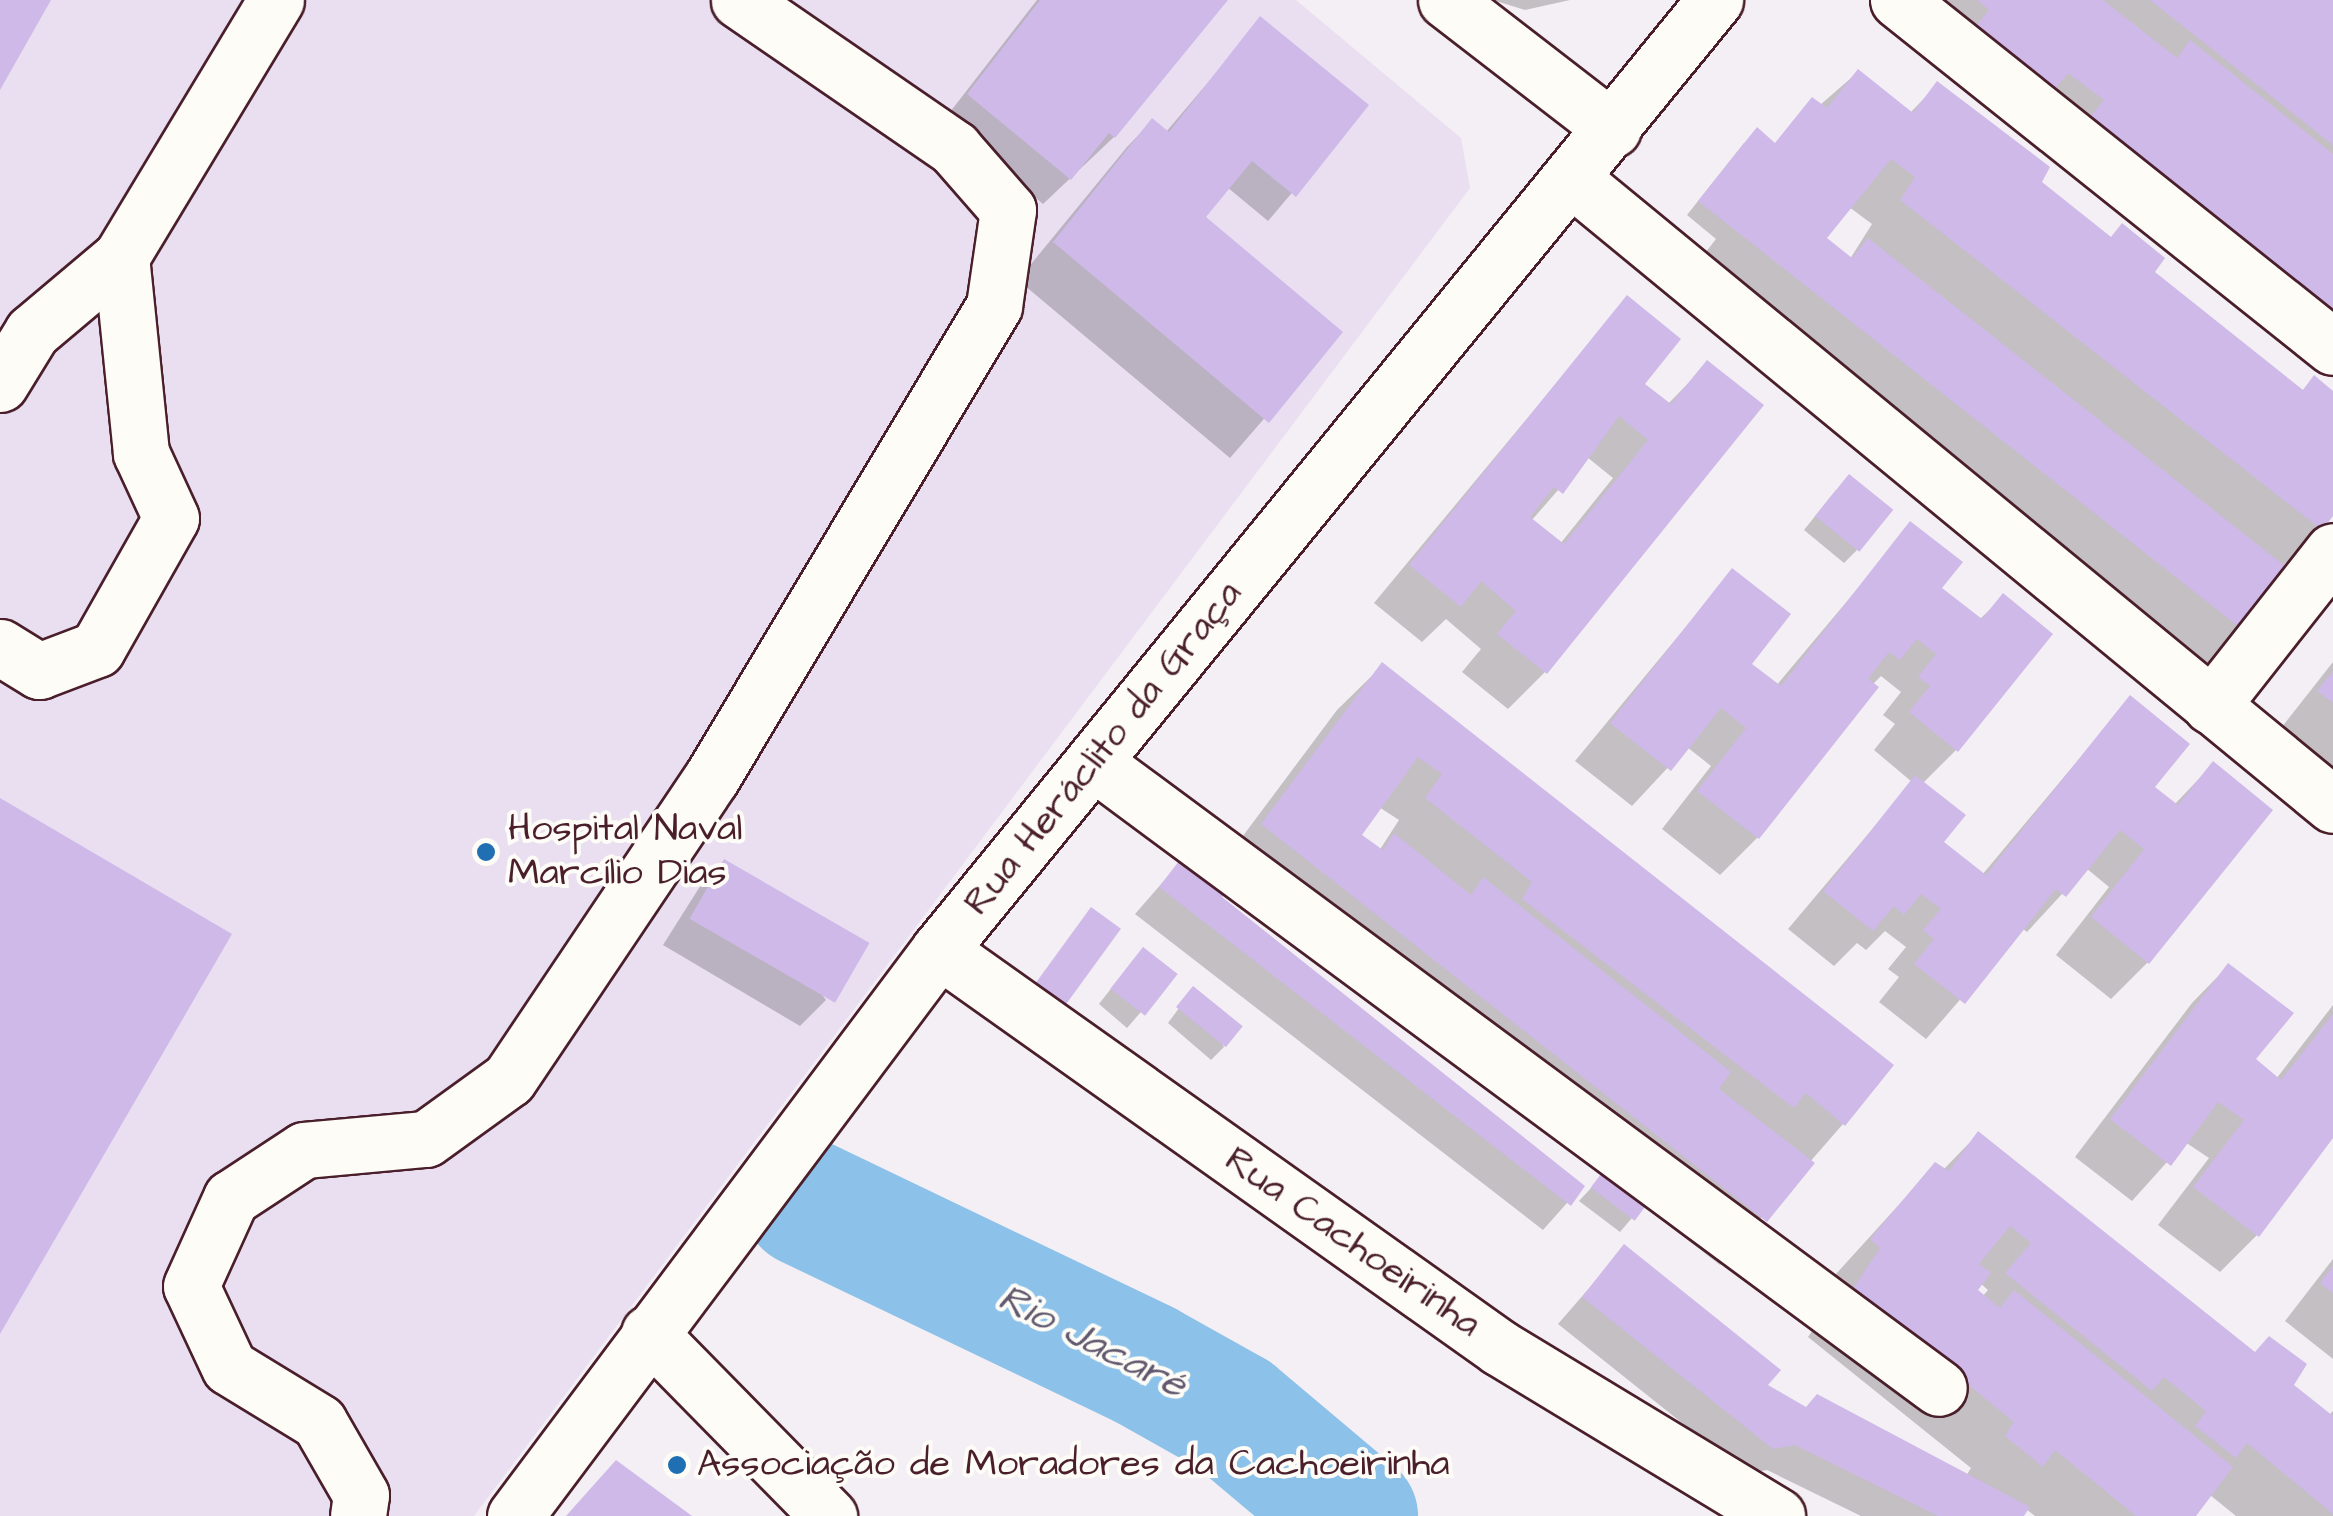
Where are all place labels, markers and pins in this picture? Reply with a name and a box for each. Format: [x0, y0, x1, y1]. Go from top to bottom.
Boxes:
place label: Hospital Naval Marcílio Dias [508, 807, 742, 896]
marker: Hospital Naval Marcílio Dias [473, 839, 499, 865]
place label: Associação de Moradores da Cachoeirinha [697, 1442, 1450, 1488]
marker: Associação de Moradores da Cachoeirinha [666, 1454, 688, 1476]

